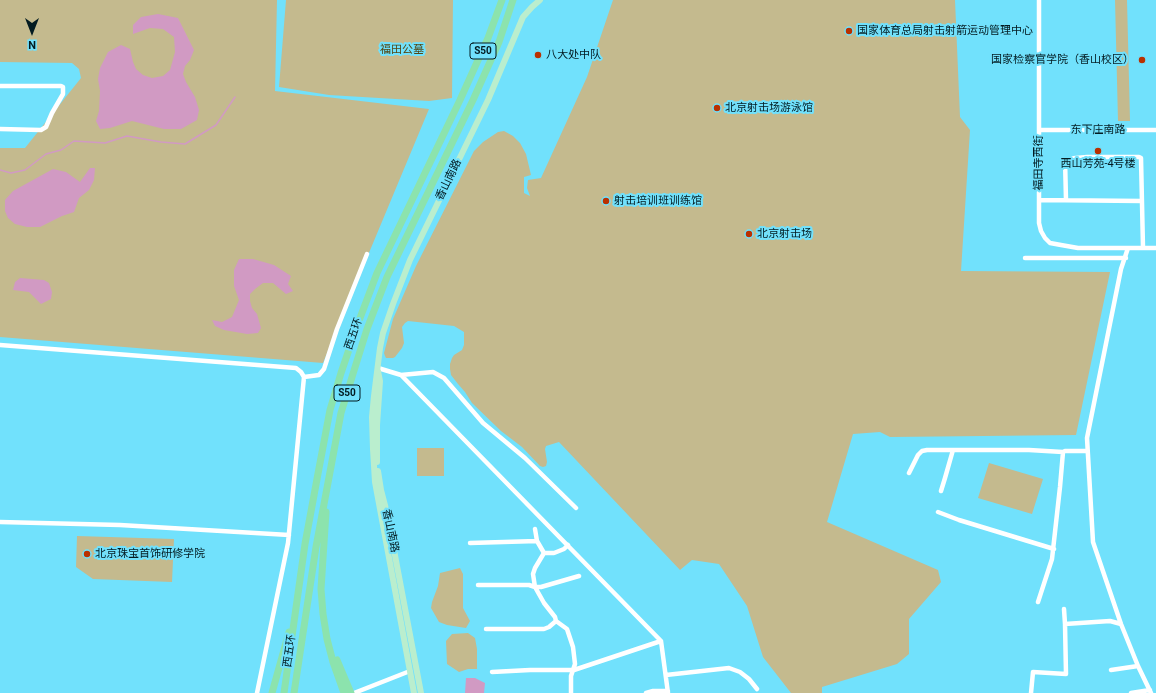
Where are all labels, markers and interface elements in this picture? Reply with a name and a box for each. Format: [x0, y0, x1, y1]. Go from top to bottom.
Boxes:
north arrow [12, 12, 52, 52]
place label: 国家体育总局射击射箭运动管理中心 [857, 24, 1033, 38]
marker: 国家体育总局射击射箭运动管理中心 [844, 26, 854, 36]
text: N [28, 38, 36, 51]
park label: 福田公墓 [380, 43, 424, 57]
road number: S50 [470, 43, 496, 59]
place label: 八大处中队 [546, 48, 601, 62]
marker: 八大处中队 [533, 50, 543, 60]
place label: 国家检察官学院（香山校区） [991, 53, 1134, 67]
marker: 国家检察官学院（香山校区） [1137, 55, 1147, 65]
place label: 北京射击场游泳馆 [725, 101, 813, 115]
marker: 北京射击场游泳馆 [712, 103, 722, 113]
street label: 东下庄南路 [1071, 123, 1125, 137]
street label: 福田寺西街 [1032, 136, 1046, 190]
marker: 西山芳苑-4号楼 [1093, 146, 1103, 156]
street label: 香山南路 [433, 157, 465, 203]
place label: 西山芳苑-4号楼 [1060, 157, 1136, 171]
place label: 射击培训班训练馆 [614, 194, 702, 208]
marker: 射击培训班训练馆 [601, 196, 611, 206]
place label: 北京射击场 [757, 227, 812, 241]
marker: 北京射击场 [744, 229, 754, 239]
street label: 西五环 [342, 316, 366, 352]
road number: S50 [334, 385, 360, 401]
street label: 香山南路 [379, 508, 401, 554]
place label: 北京珠宝首饰研修学院 [95, 547, 205, 561]
marker: 北京珠宝首饰研修学院 [82, 549, 92, 559]
street label: 西五环 [281, 634, 299, 668]

